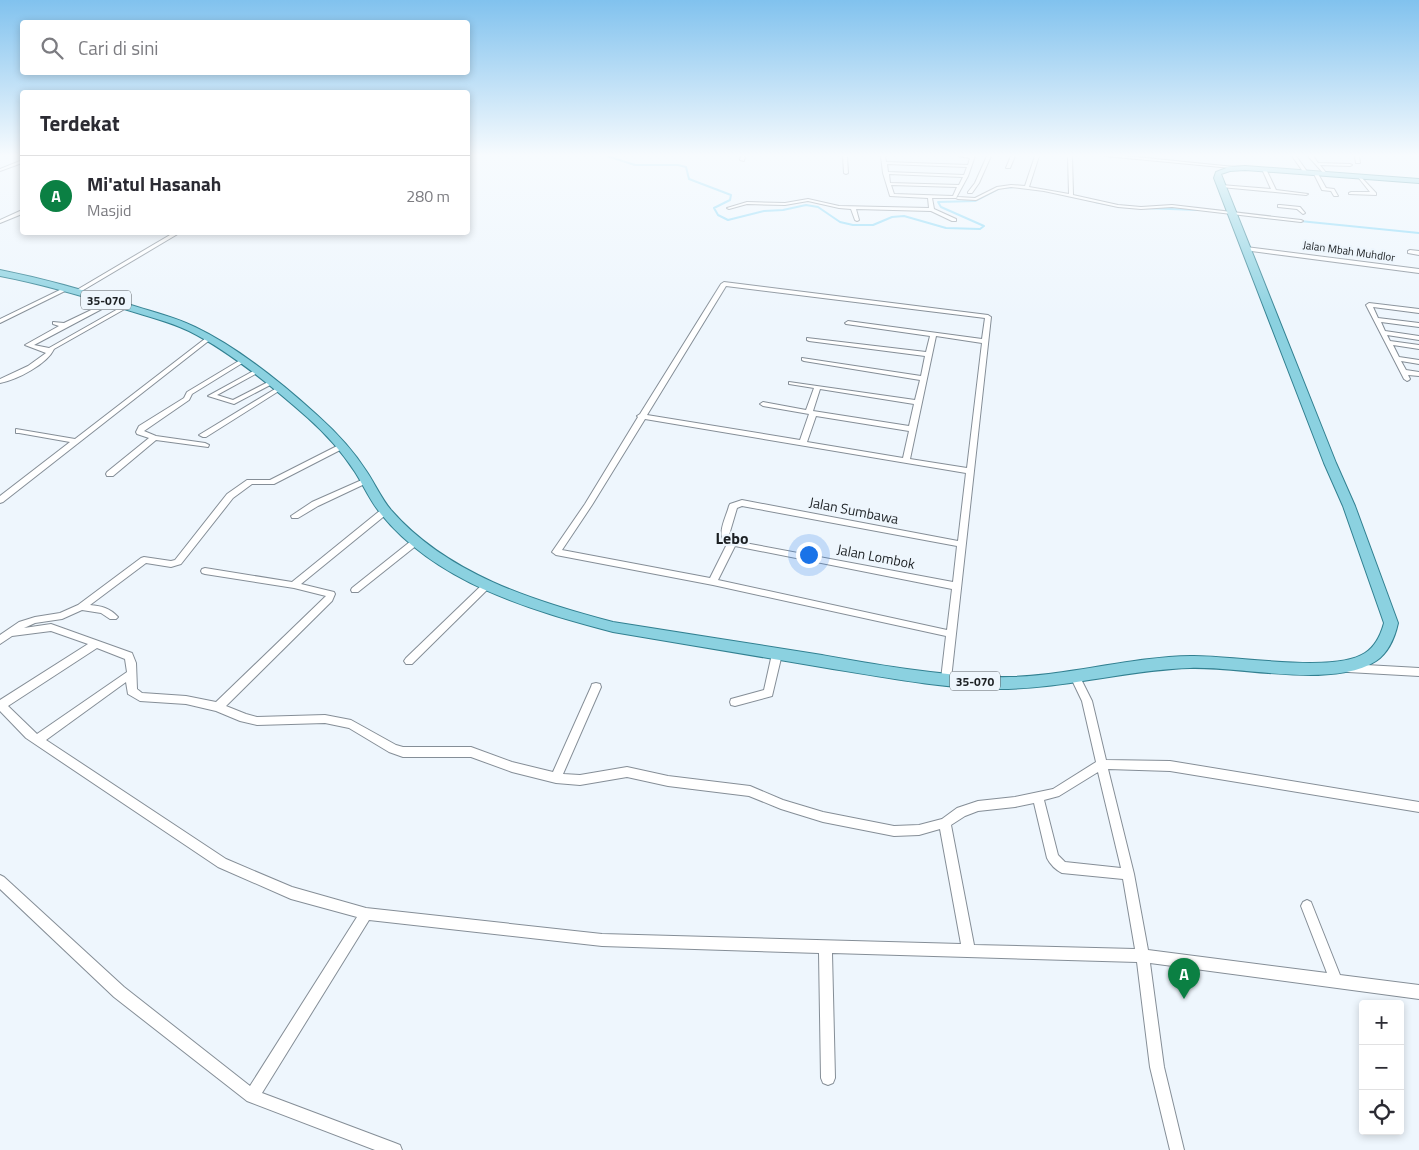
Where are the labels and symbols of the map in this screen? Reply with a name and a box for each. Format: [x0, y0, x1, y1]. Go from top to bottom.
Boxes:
street label: Jalan Mbah Muhdlor [1302, 237, 1396, 265]
road number: 35-070 [81, 290, 131, 310]
street label: Jalan Sumbawa [808, 491, 900, 529]
district label: Lebo [716, 526, 748, 550]
street label: Jalan Lombok [835, 538, 917, 574]
your location [796, 542, 822, 568]
road number: 35-070 [950, 671, 1000, 690]
pin: A [1168, 958, 1200, 999]

